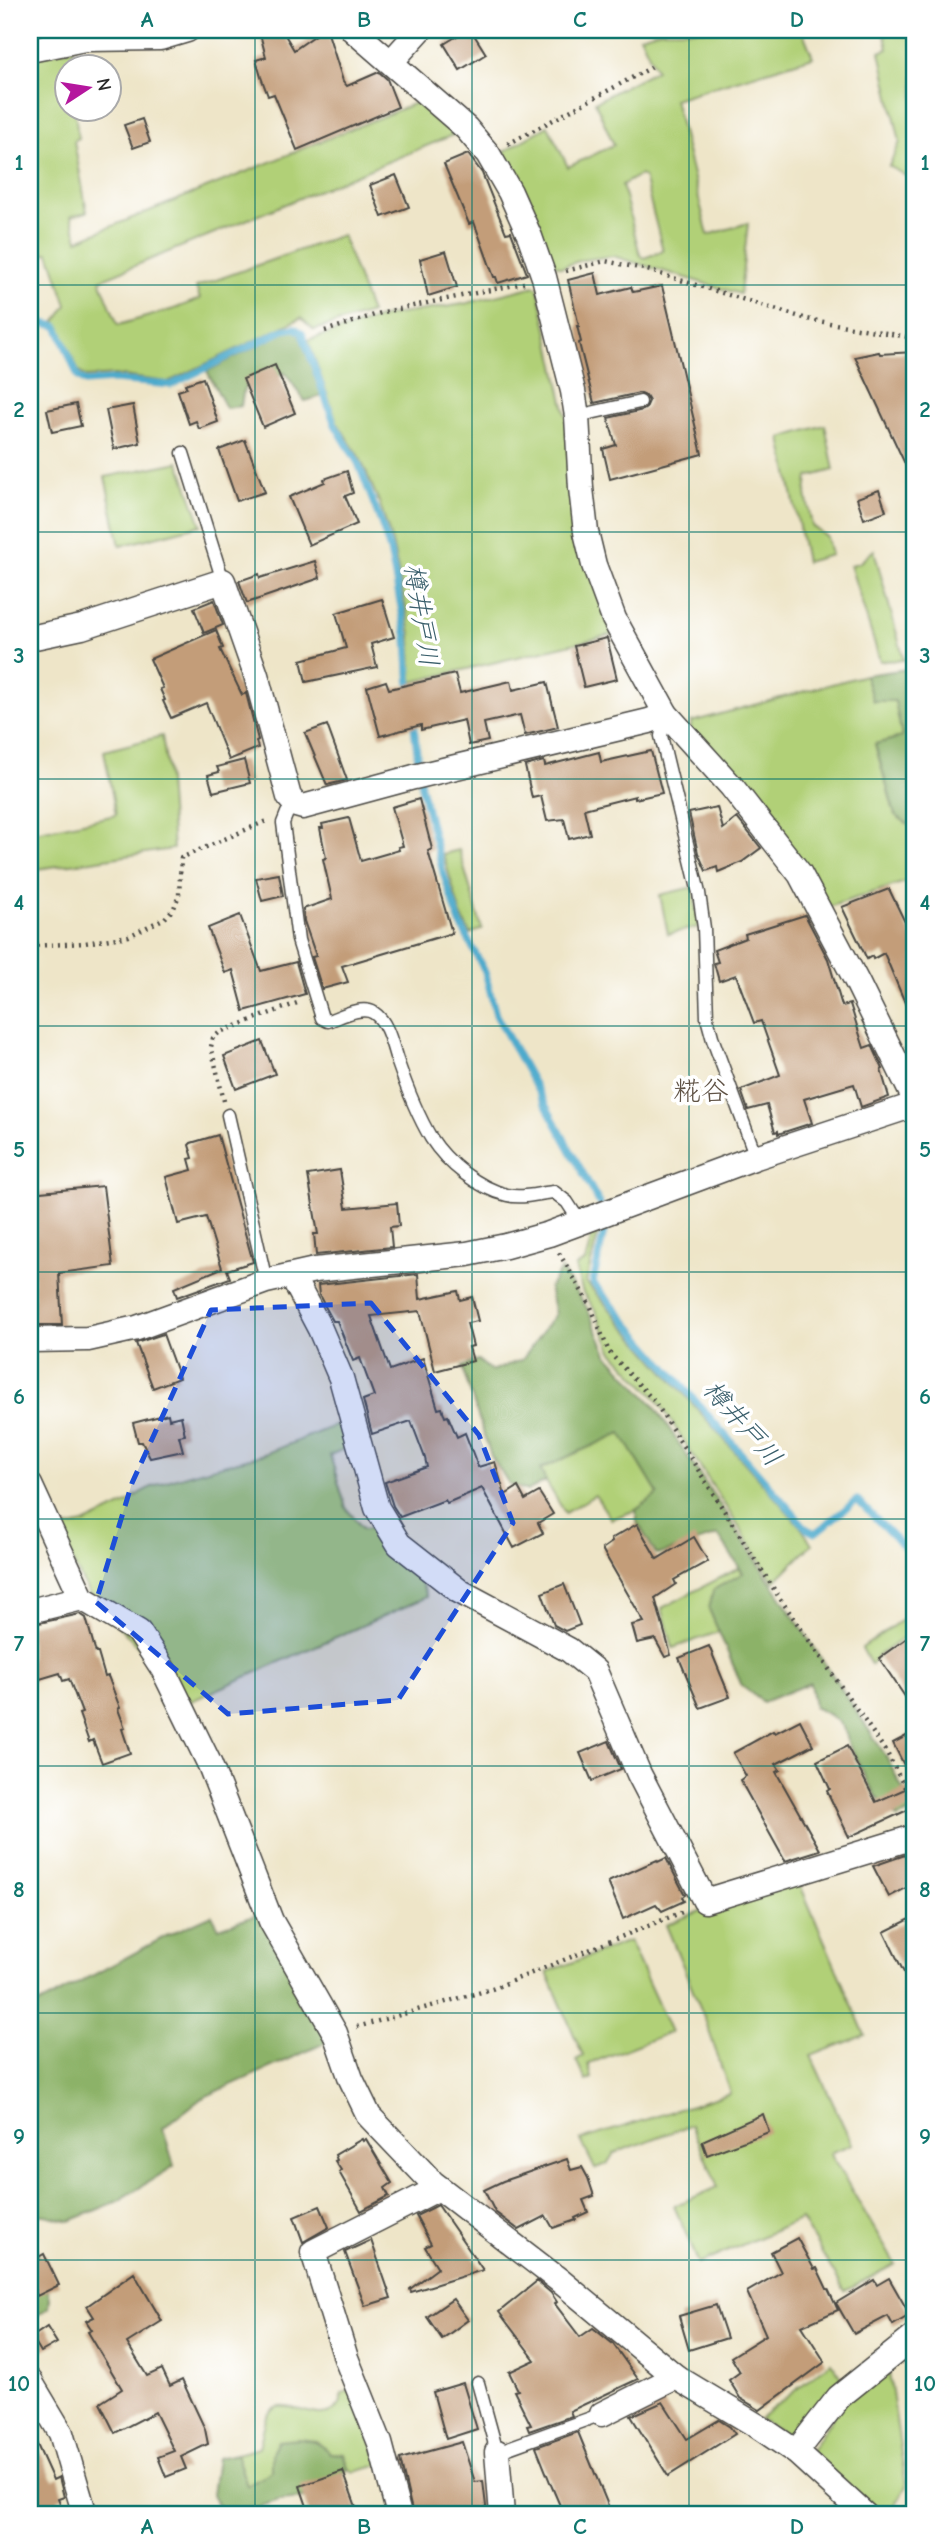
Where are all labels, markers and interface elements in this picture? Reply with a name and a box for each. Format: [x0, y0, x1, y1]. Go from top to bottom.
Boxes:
text: A [141, 6, 154, 33]
text: B [357, 6, 371, 33]
text: C [573, 6, 587, 33]
text: D [790, 6, 804, 33]
north arrow [52, 52, 122, 122]
text: N [92, 76, 116, 93]
text: 1 [14, 149, 24, 176]
text: 1 [920, 149, 930, 176]
text: 2 [13, 396, 25, 423]
text: 2 [919, 396, 931, 423]
water label: 樽井戸川 [398, 561, 444, 669]
text: 3 [13, 642, 25, 669]
text: 3 [919, 642, 931, 669]
text: 4 [14, 889, 25, 916]
text: 4 [920, 889, 931, 916]
district label: 糀谷 [673, 1075, 729, 1107]
text: 5 [13, 1136, 25, 1163]
text: 5 [919, 1136, 931, 1163]
water label: 樽井戸川 [697, 1375, 788, 1473]
text: 6 [13, 1383, 25, 1410]
text: 6 [919, 1383, 931, 1410]
text: 7 [14, 1630, 25, 1657]
text: 7 [920, 1630, 931, 1657]
text: 8 [13, 1876, 25, 1903]
text: 8 [919, 1876, 931, 1903]
text: 9 [13, 2123, 25, 2150]
text: 9 [919, 2123, 931, 2150]
text: 10 [8, 2370, 30, 2397]
text: 10 [914, 2370, 936, 2397]
text: A [141, 2513, 154, 2540]
text: B [357, 2513, 371, 2540]
text: C [573, 2513, 587, 2540]
text: D [790, 2513, 804, 2540]

